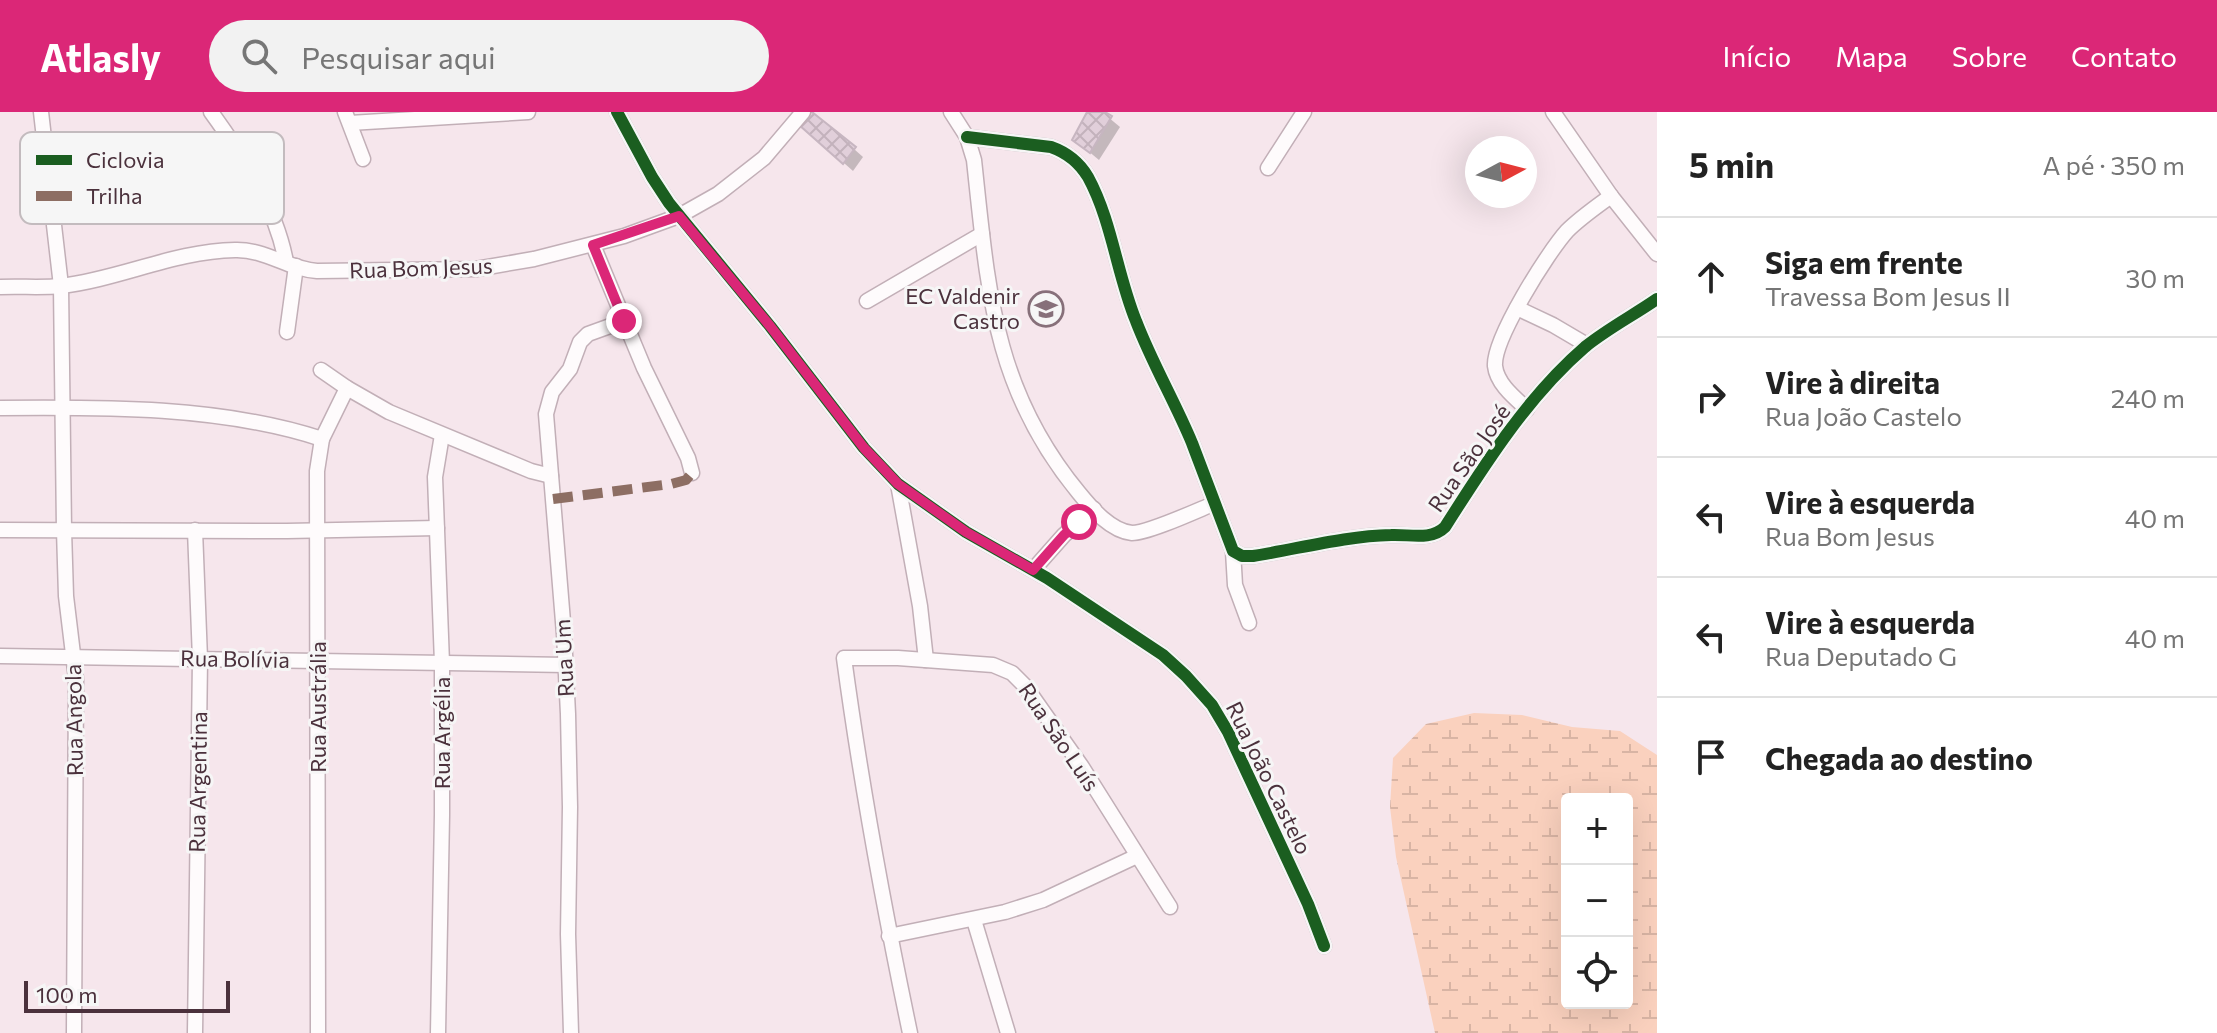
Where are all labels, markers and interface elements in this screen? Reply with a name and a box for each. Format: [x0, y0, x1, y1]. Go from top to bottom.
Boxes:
search box [209, 20, 769, 92]
text: Atlasly [40, 33, 161, 80]
icon: search [237, 34, 281, 78]
text: Pesquisar aqui [301, 38, 496, 75]
text: Início [1722, 39, 1791, 73]
text: Mapa [1835, 39, 1908, 73]
text: Sobre [1952, 39, 2027, 73]
text: Contato [2071, 39, 2177, 73]
legend [20, 132, 284, 224]
north arrow [1465, 136, 1537, 208]
text: 5 min [1689, 143, 1774, 185]
text: Ciclovia [86, 146, 164, 173]
text: A pé · 350 m [2042, 149, 2185, 180]
text: Trilha [86, 182, 142, 209]
text: Siga em frente [1765, 243, 1963, 280]
street label: Rua Bom Jesus [349, 252, 493, 283]
icon: ahead [1689, 255, 1733, 299]
text: 30 m [2126, 262, 2185, 293]
text: Travessa Bom Jesus II [1765, 280, 2011, 311]
place label: EC Valdenir Castro [905, 282, 1020, 334]
school or university icon: EC Valdenir Castro [1027, 290, 1065, 328]
route end [606, 303, 642, 339]
text: Vire à direita [1765, 363, 1940, 400]
icon: right [1689, 375, 1733, 419]
text: 240 m [2111, 382, 2185, 413]
street label: Rua São José [1422, 399, 1516, 517]
text: Rua João Castelo [1765, 400, 1962, 431]
text: Vire à esquerda [1765, 483, 1975, 520]
icon: left [1689, 495, 1733, 539]
text: 40 m [2125, 502, 2185, 533]
route start [1061, 504, 1097, 540]
text: Rua Bom Jesus [1765, 520, 1935, 551]
text: Vire à esquerda [1765, 603, 1975, 640]
icon: left [1689, 615, 1733, 659]
street label: Rua Um [548, 618, 579, 698]
text: 40 m [2125, 622, 2185, 653]
text: Rua Deputado G [1765, 640, 1957, 671]
street label: Rua Austrália [304, 641, 331, 773]
street label: Rua Bolívia [180, 644, 290, 673]
street label: Rua Angola [59, 664, 88, 776]
street label: Rua Argélia [428, 677, 455, 789]
street label: Rua São Luís [1013, 677, 1106, 796]
street label: Rua João Castelo [1221, 697, 1318, 859]
street label: Rua Argentina [183, 711, 212, 853]
icon: arrive [1689, 735, 1733, 779]
text: Chegada ao destino [1765, 739, 2033, 776]
map controls [1561, 793, 1633, 1009]
button: + [1561, 793, 1633, 865]
button: − [1561, 865, 1633, 937]
button: locate [1561, 937, 1633, 1009]
scale bar [24, 977, 230, 1013]
text: 100 m [36, 981, 98, 1008]

